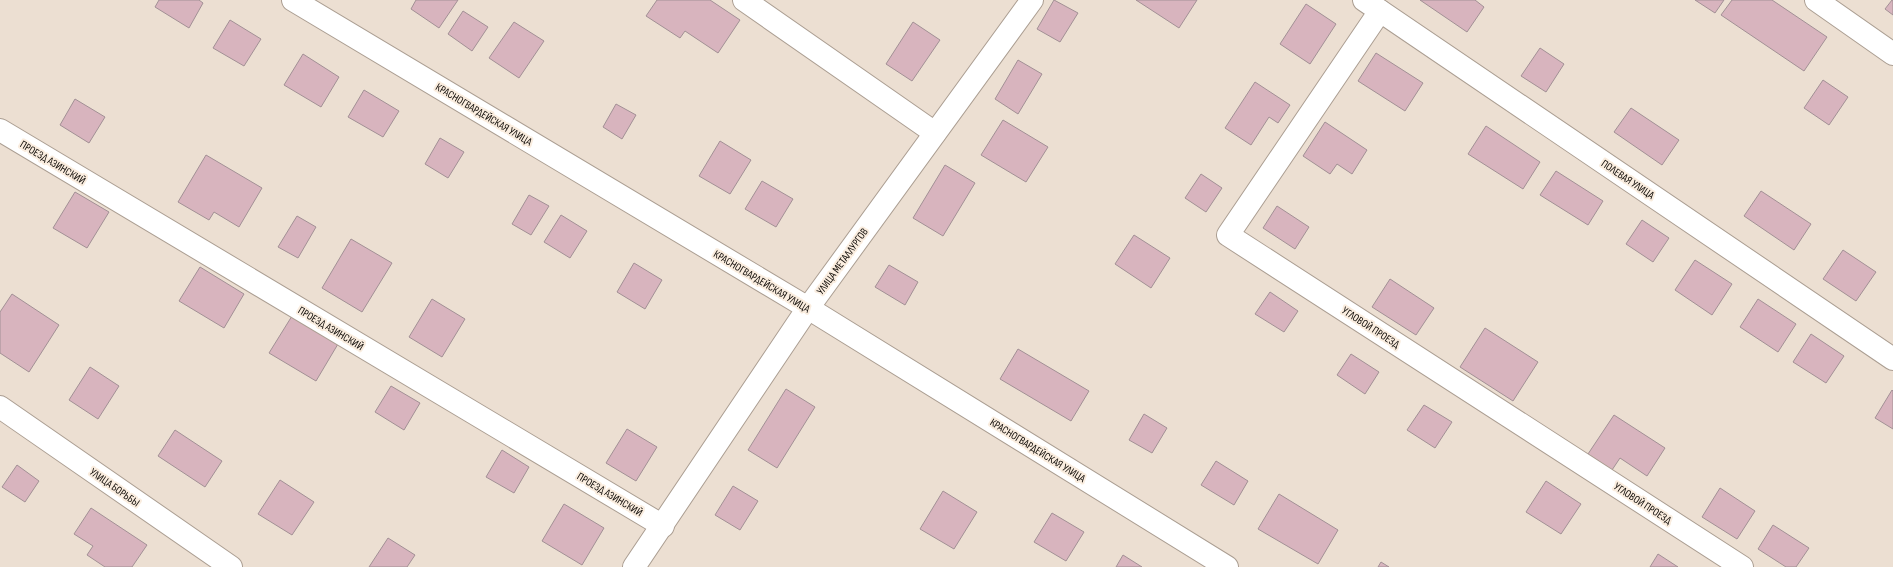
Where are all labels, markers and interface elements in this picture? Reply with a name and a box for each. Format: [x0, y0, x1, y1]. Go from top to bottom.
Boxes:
street label: КРАСНОГВАРДЕЙСКАЯ УЛИЦА [433, 80, 535, 149]
street label: ПРОЕЗД АЗИНСКИЙ [18, 137, 88, 187]
street label: ПОЛЕВАЯ УЛИЦА [1599, 157, 1657, 202]
street label: УЛИЦА МЕТАЛЛУРГОВ [814, 225, 871, 297]
street label: КРАСНОГВАРДЕЙСКАЯ УЛИЦА [711, 247, 813, 316]
street label: ПРОЕЗД АЗИНСКИЙ [296, 303, 366, 353]
street label: УГЛОВОЙ ПРОЕЗД [1339, 303, 1403, 351]
street label: КРАСНОГВАРДЕЙСКАЯ УЛИЦА [988, 415, 1089, 485]
street label: УЛИЦА БОРЬБЫ [87, 465, 142, 509]
street label: ПРОЕЗД АЗИНСКИЙ [575, 469, 645, 519]
street label: УГЛОВОЙ ПРОЕЗД [1611, 479, 1675, 527]

